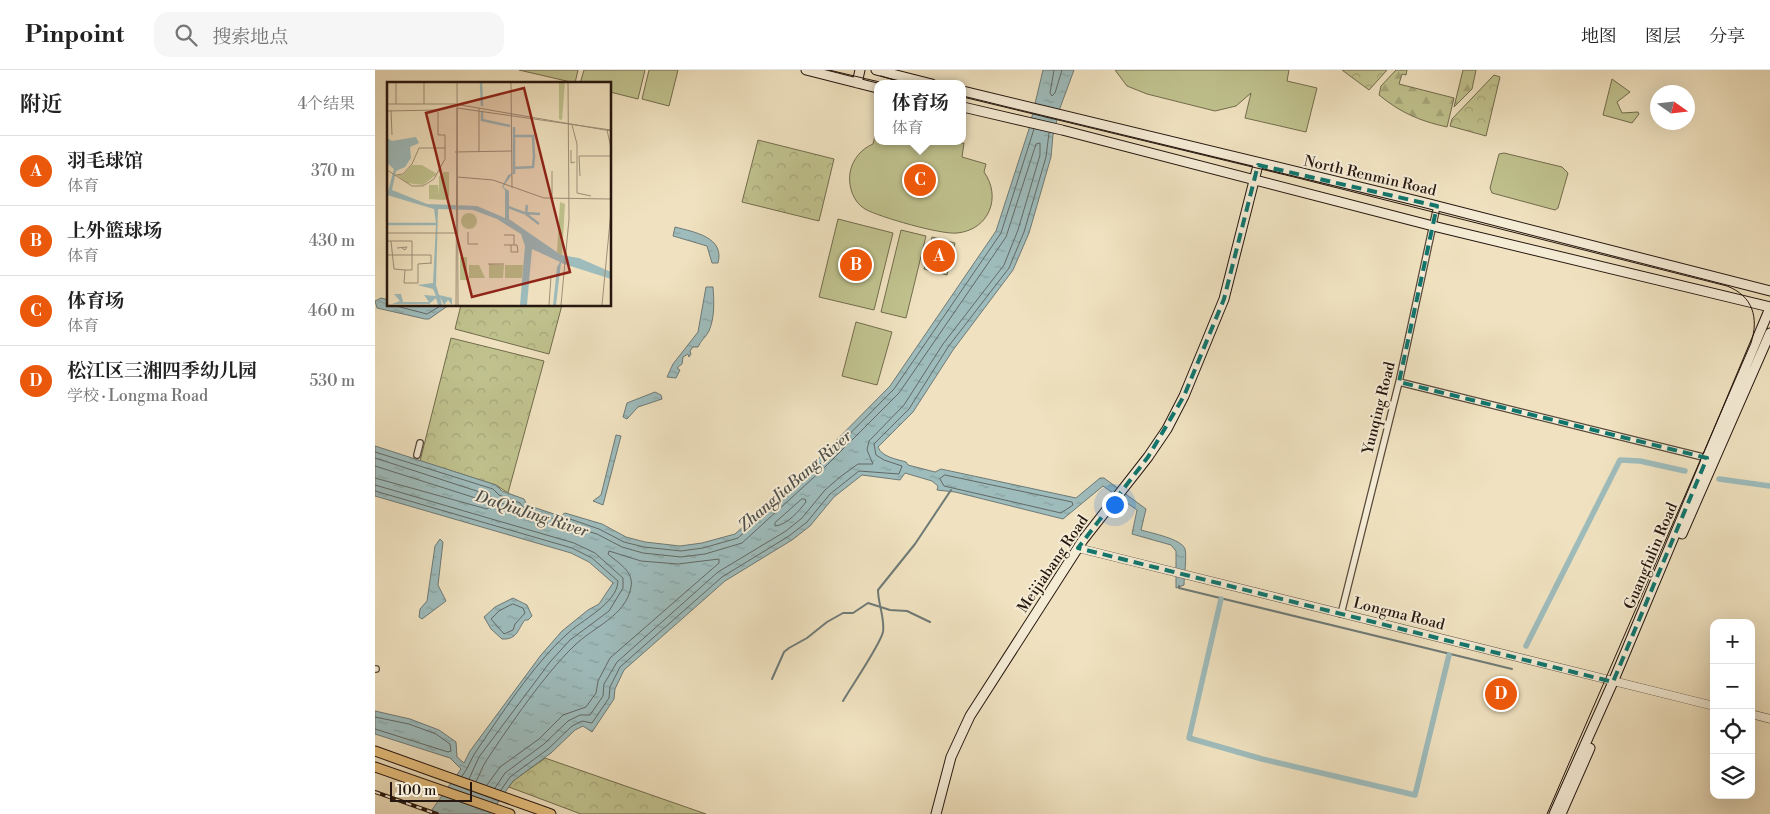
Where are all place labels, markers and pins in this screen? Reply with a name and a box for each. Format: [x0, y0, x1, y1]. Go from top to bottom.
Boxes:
pin: C [904, 161, 936, 199]
pin: A [923, 237, 955, 275]
pin: B [840, 246, 872, 284]
pin: D [1485, 675, 1517, 713]

